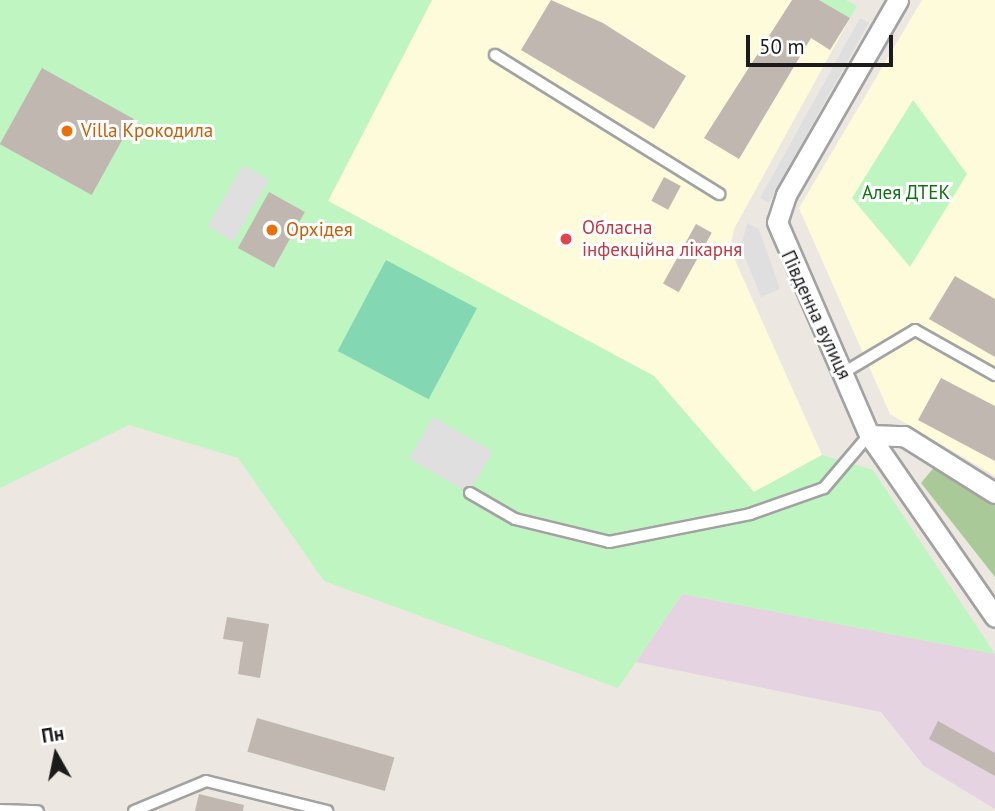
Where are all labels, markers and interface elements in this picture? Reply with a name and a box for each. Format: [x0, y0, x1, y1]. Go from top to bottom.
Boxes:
scale bar [750, 21, 897, 65]
text: 50 m [759, 33, 805, 60]
place label: Villa Крокодила [81, 120, 213, 142]
marker: Villa Крокодила [59, 123, 75, 139]
park label: Алея ДТЕК [862, 182, 950, 204]
place label: Обласна інфекційна лікарня [582, 217, 742, 261]
place label: Орхідея [286, 219, 353, 241]
marker: Орхідея [264, 222, 280, 238]
marker: Обласна інфекційна лікарня [556, 229, 576, 249]
street label: Південна вулиця [776, 247, 856, 383]
north arrow [21, 720, 91, 790]
text: Пн [40, 721, 66, 748]

